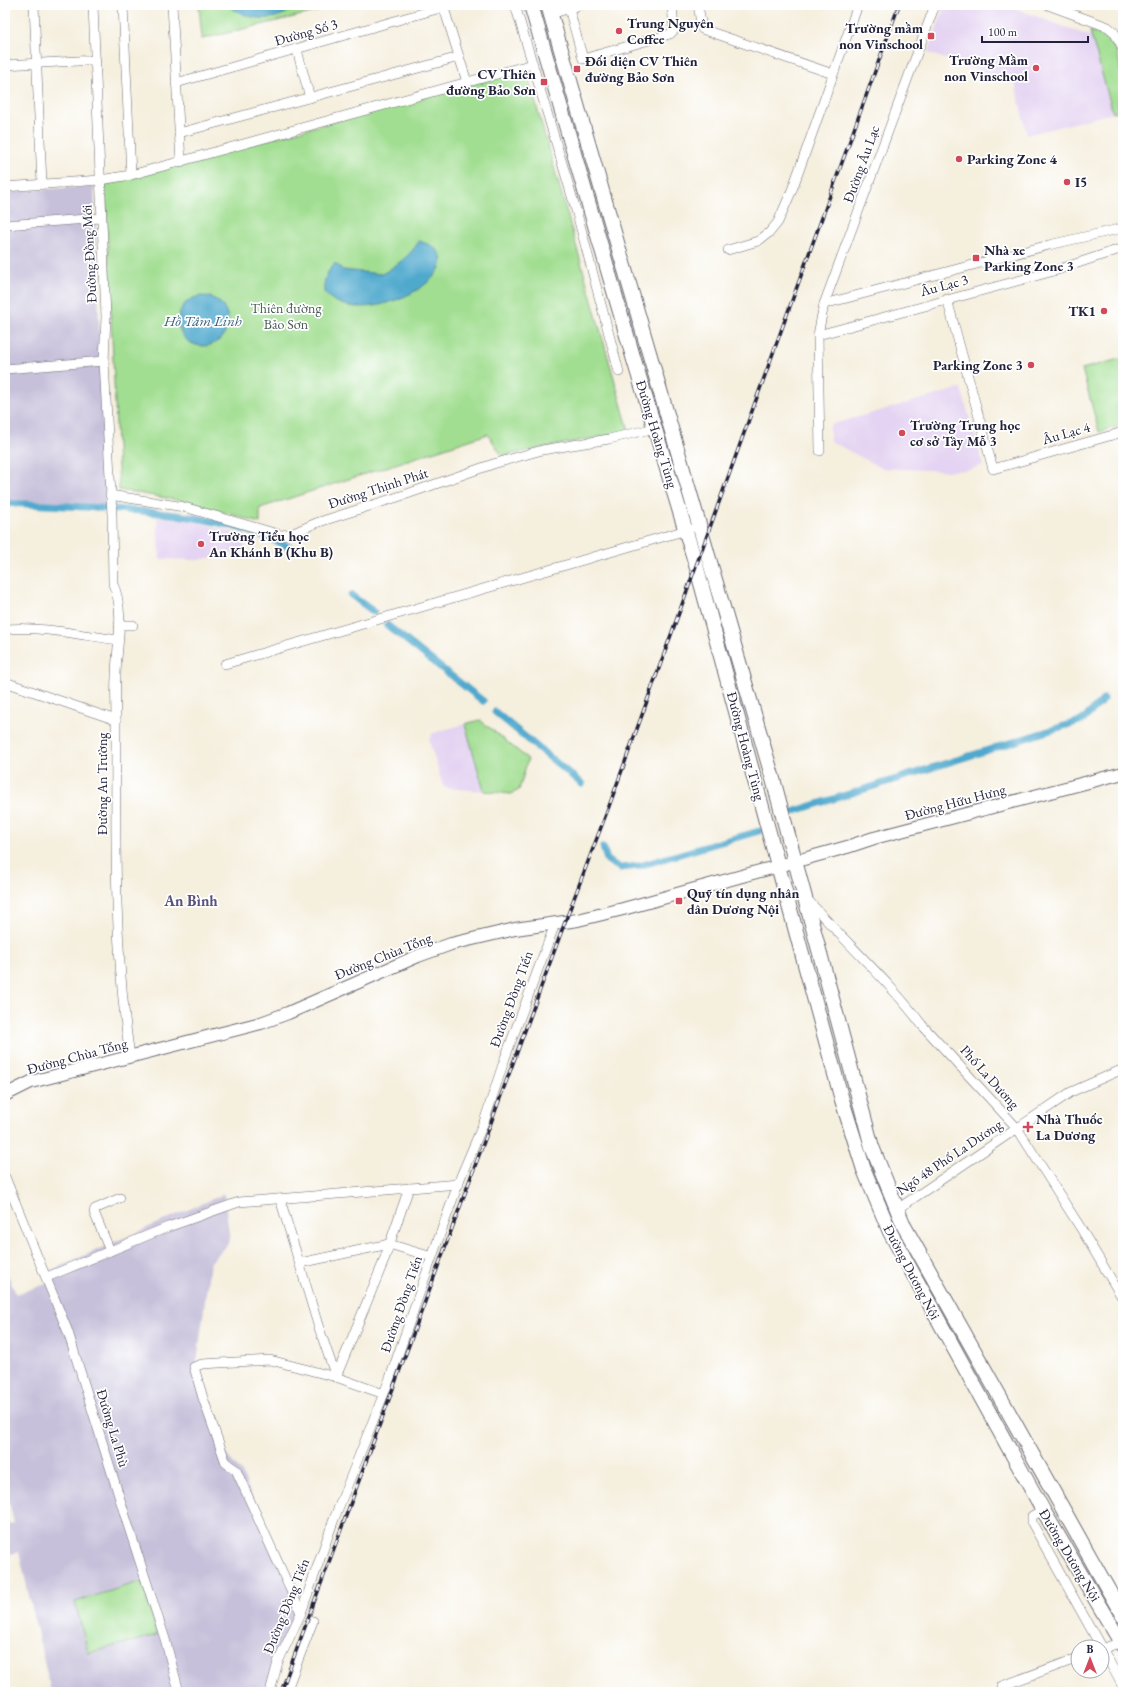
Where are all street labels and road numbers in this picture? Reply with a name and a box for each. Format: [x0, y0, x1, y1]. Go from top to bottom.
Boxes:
street label: Đường Số 3 [272, 14, 340, 50]
street label: Đường Âu Lạc [839, 123, 883, 205]
street label: Đường Đồng Mới [77, 204, 101, 304]
street label: Âu Lạc 3 [917, 270, 970, 300]
street label: Đường Hoàng Tùng [632, 378, 682, 491]
street label: Âu Lạc 4 [1039, 418, 1092, 449]
street label: Đường Thịnh Phát [326, 463, 431, 513]
street label: Đường Hoàng Tùng [723, 690, 769, 803]
street label: Đường An Trường [93, 732, 111, 835]
street label: Đường Hữu Hưng [903, 780, 1008, 824]
street label: Đường Chùa Tổng [332, 928, 435, 984]
street label: Đường Đồng Tiến [485, 948, 537, 1050]
street label: Đường Chùa Tổng [25, 1034, 130, 1078]
street label: Phố La Dương [956, 1041, 1024, 1113]
street label: Ngõ 48 Phố La Dương [893, 1115, 1006, 1199]
street label: Đường Dương Nội [879, 1221, 945, 1323]
street label: Đường Đồng Tiến [376, 1253, 426, 1355]
street label: Đường La Phù [93, 1387, 134, 1470]
street label: Đường Dương Nội [1035, 1505, 1105, 1605]
street label: Đường Đồng Tiến [259, 1555, 314, 1656]

